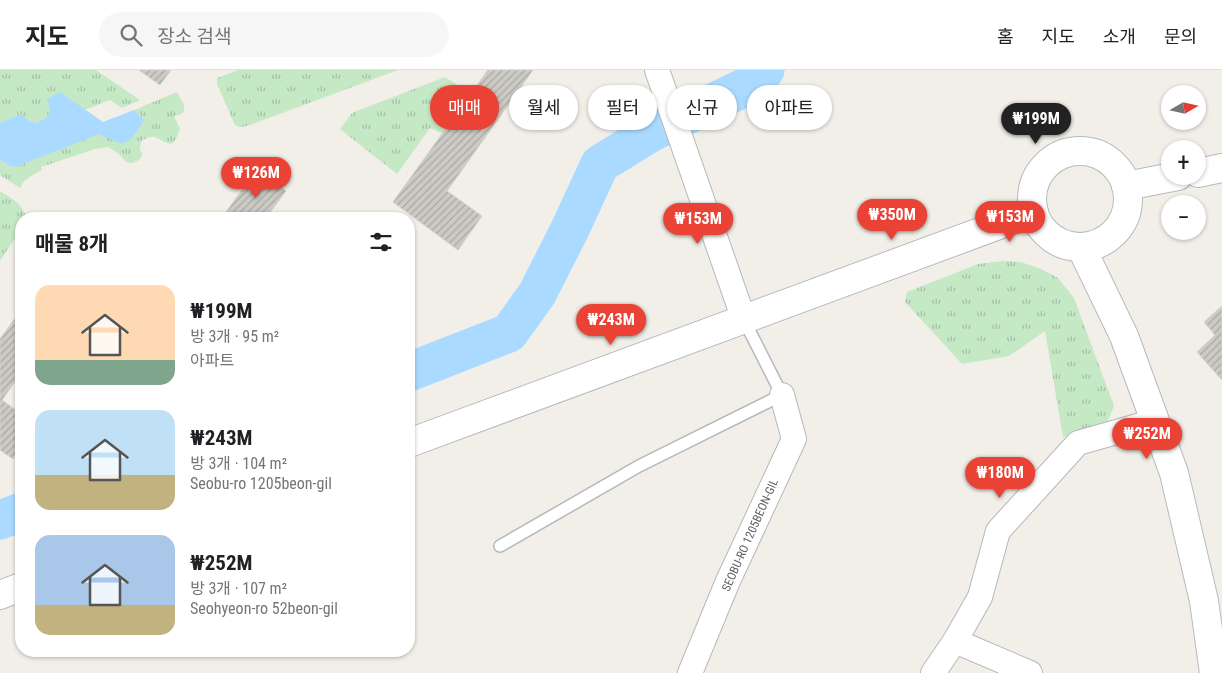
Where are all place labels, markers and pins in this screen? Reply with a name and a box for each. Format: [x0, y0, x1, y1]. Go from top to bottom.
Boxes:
pin: ₩199M [1001, 102, 1071, 145]
pin: ₩126M [221, 156, 291, 199]
pin: ₩350M [857, 198, 927, 241]
pin: ₩153M [975, 200, 1045, 243]
pin: ₩153M [663, 202, 733, 245]
pin: ₩243M [576, 304, 646, 346]
pin: ₩252M [1112, 418, 1182, 460]
pin: ₩180M [965, 456, 1035, 499]

